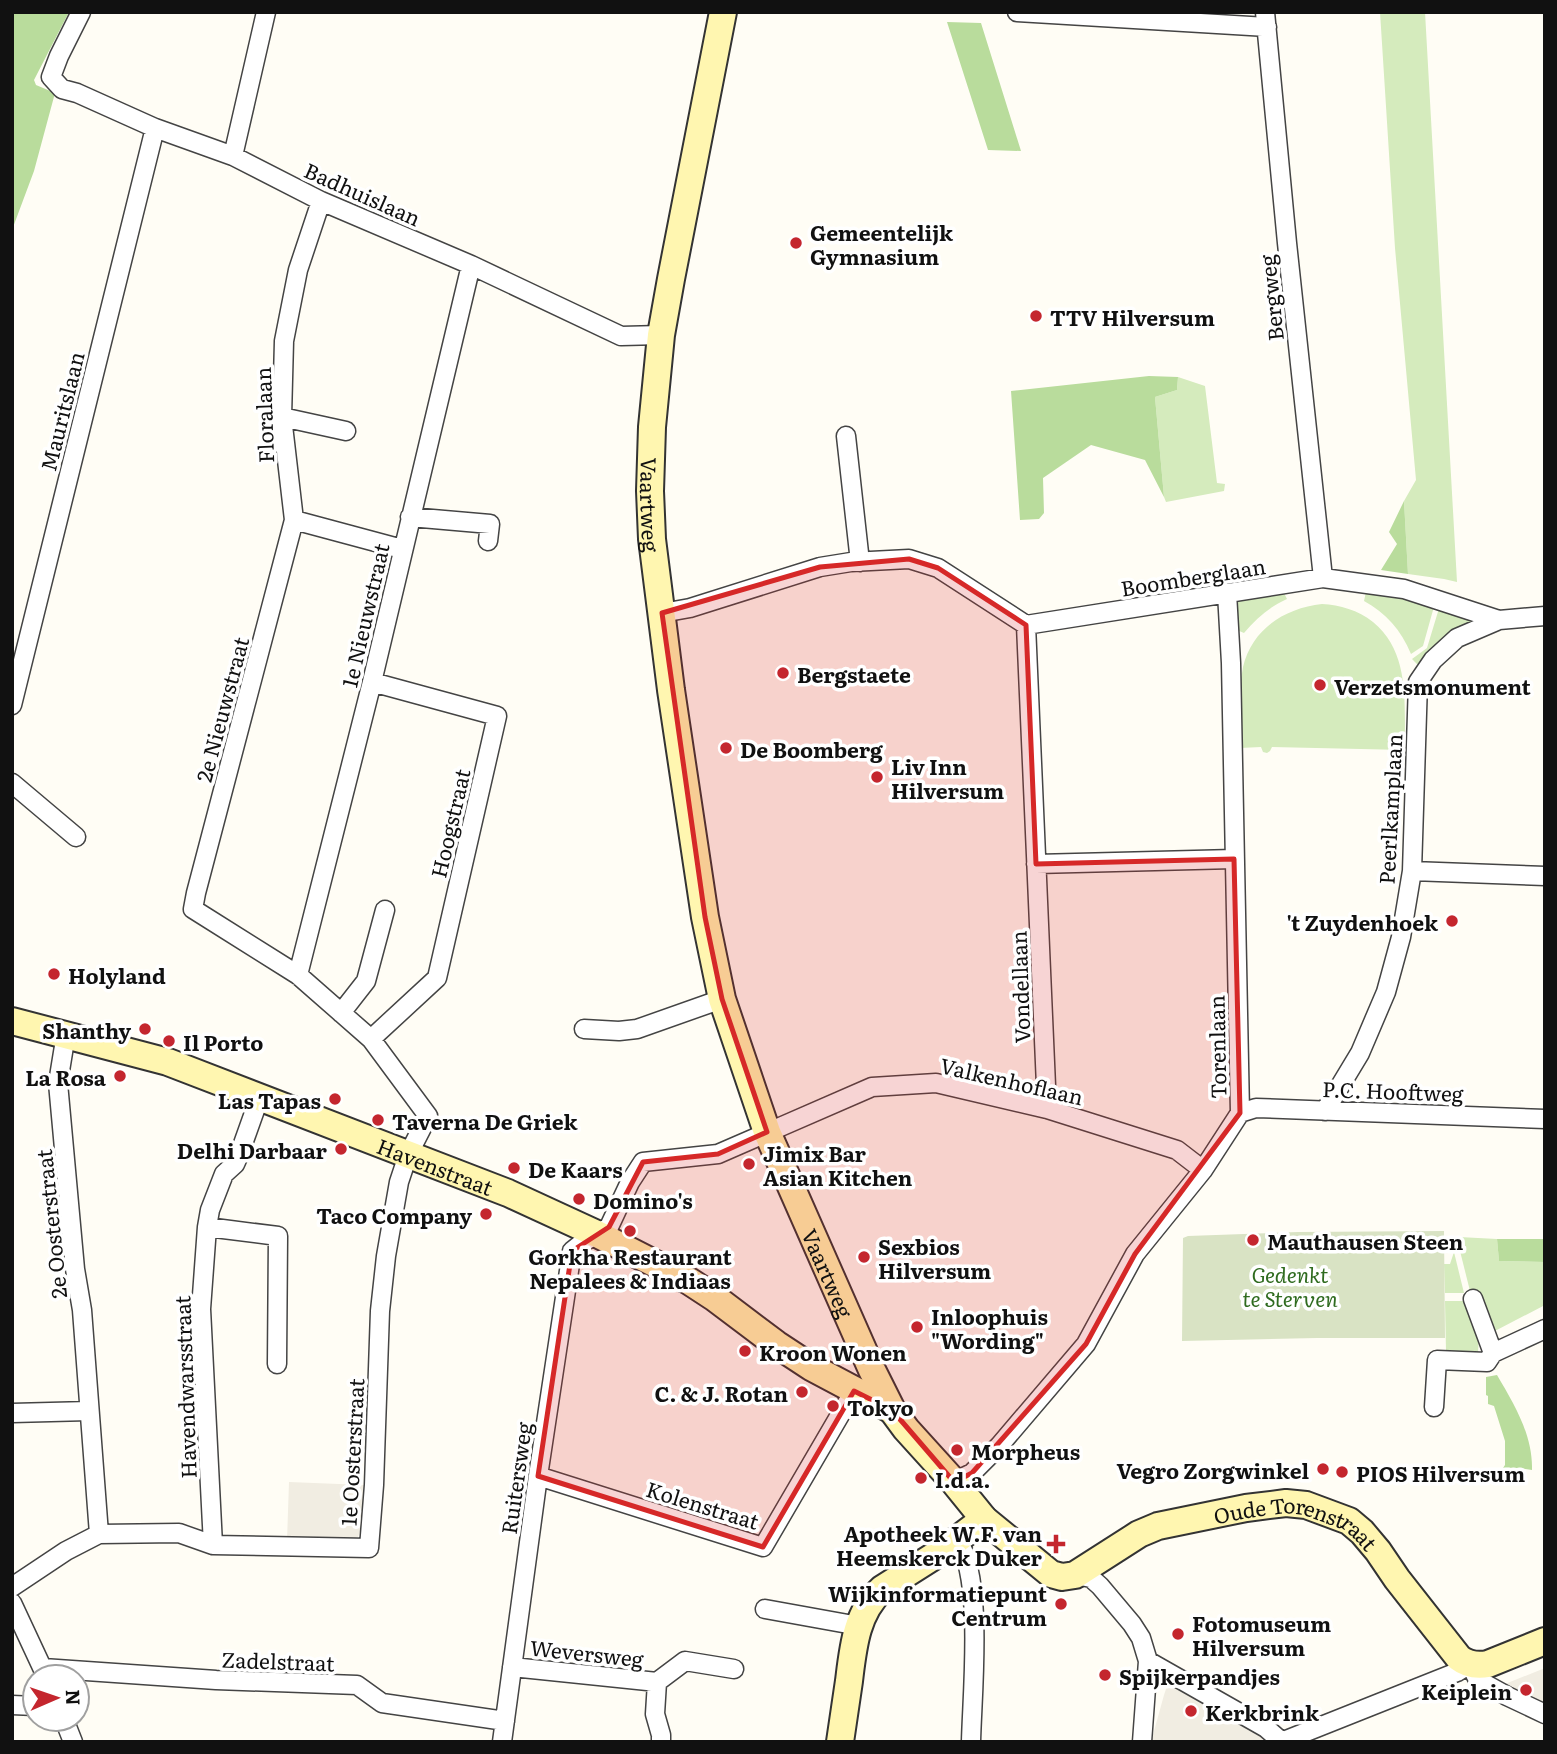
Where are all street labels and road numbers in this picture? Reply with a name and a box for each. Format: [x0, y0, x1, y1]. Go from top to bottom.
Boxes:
street label: Badhuislaan [300, 154, 426, 233]
street label: Bergweg [1250, 253, 1290, 343]
street label: Mauritslaan [31, 348, 91, 474]
street label: Floralaan [246, 366, 280, 464]
street label: Vaartweg [634, 457, 669, 554]
street label: 1e Nieuwstraat [332, 539, 396, 690]
street label: Boomberglaan [1118, 549, 1268, 603]
street label: 2e Nieuwstraat [187, 633, 255, 785]
street label: Peerlkamplaan [1370, 733, 1408, 885]
street label: Hoogstraat [421, 765, 477, 881]
street label: Vondellaan [1002, 930, 1036, 1044]
street label: Torenlaan [1200, 995, 1232, 1099]
street label: Valkenhoflaan [937, 1048, 1087, 1112]
street label: P.C. Hooftweg [1322, 1072, 1464, 1108]
street label: Havenstraat [373, 1129, 499, 1202]
street label: 2e Oosterstraat [27, 1147, 73, 1300]
street label: Vaartweg [796, 1223, 862, 1323]
street label: Havendwarsstraat [165, 1294, 203, 1479]
street label: 1e Oosterstraat [332, 1377, 370, 1527]
street label: Ruitersweg [492, 1420, 538, 1536]
street label: Kolenstraat [643, 1472, 764, 1536]
street label: Oude Torenstraat [1210, 1487, 1386, 1557]
street label: Weversweg [529, 1631, 646, 1673]
street label: Zadelstraat [221, 1643, 336, 1677]

